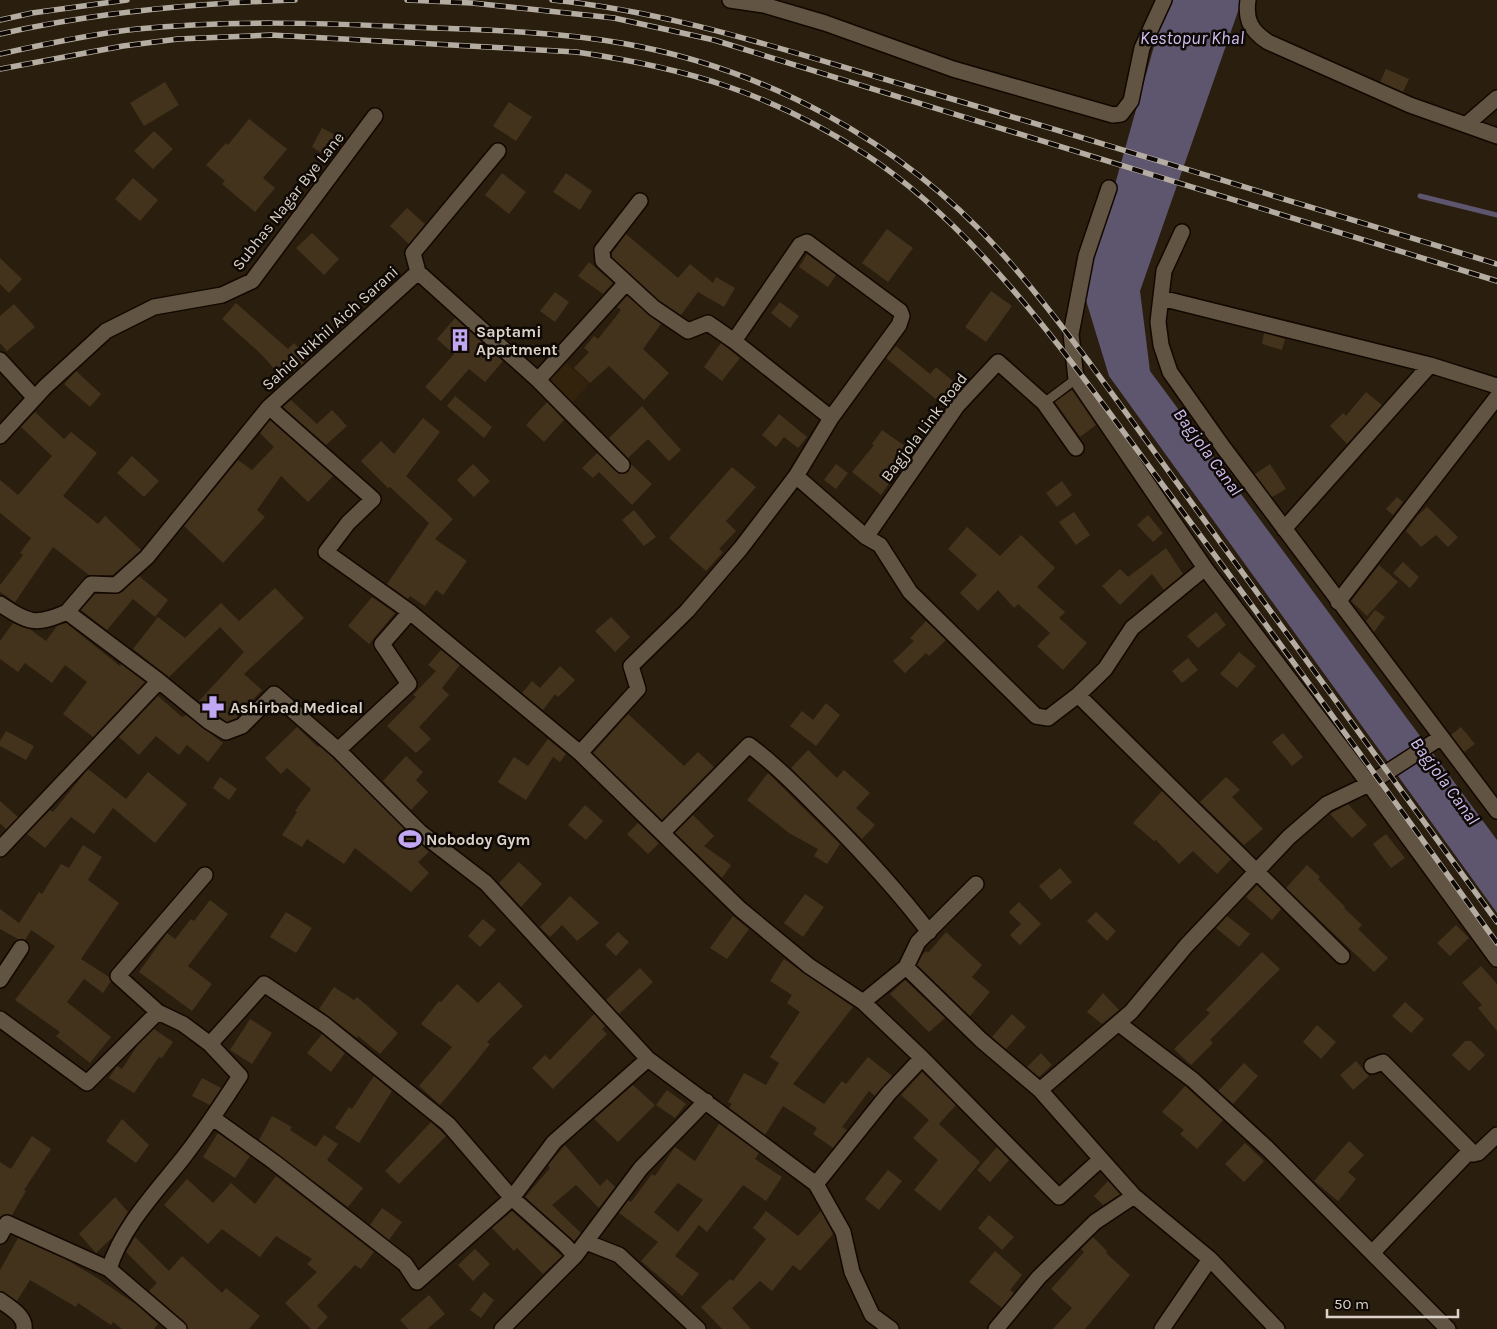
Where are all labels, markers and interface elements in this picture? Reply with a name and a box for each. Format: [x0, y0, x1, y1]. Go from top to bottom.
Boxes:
water label: Kestopur Khal [1140, 27, 1245, 49]
street label: Subhas Nagar Bye Lane [228, 128, 348, 274]
street label: Sahid Nikhil Aich Sarani [258, 262, 402, 394]
place label: Saptami Apartment [476, 322, 558, 359]
building icon: Saptami Apartment [447, 327, 473, 353]
street label: Bagjola Link Road [877, 369, 971, 485]
water label: Bagjola Canal [1169, 404, 1248, 501]
pharmacy icon: Ashirbad Medical [200, 694, 226, 720]
place label: Ashirbad Medical [230, 698, 363, 717]
water label: Bagjola Canal [1406, 733, 1485, 830]
sports icon: Nobodoy Gym [397, 826, 423, 852]
place label: Nobodoy Gym [426, 830, 530, 849]
scale bar [1327, 1286, 1458, 1318]
text: 50 m [1334, 1295, 1369, 1313]

